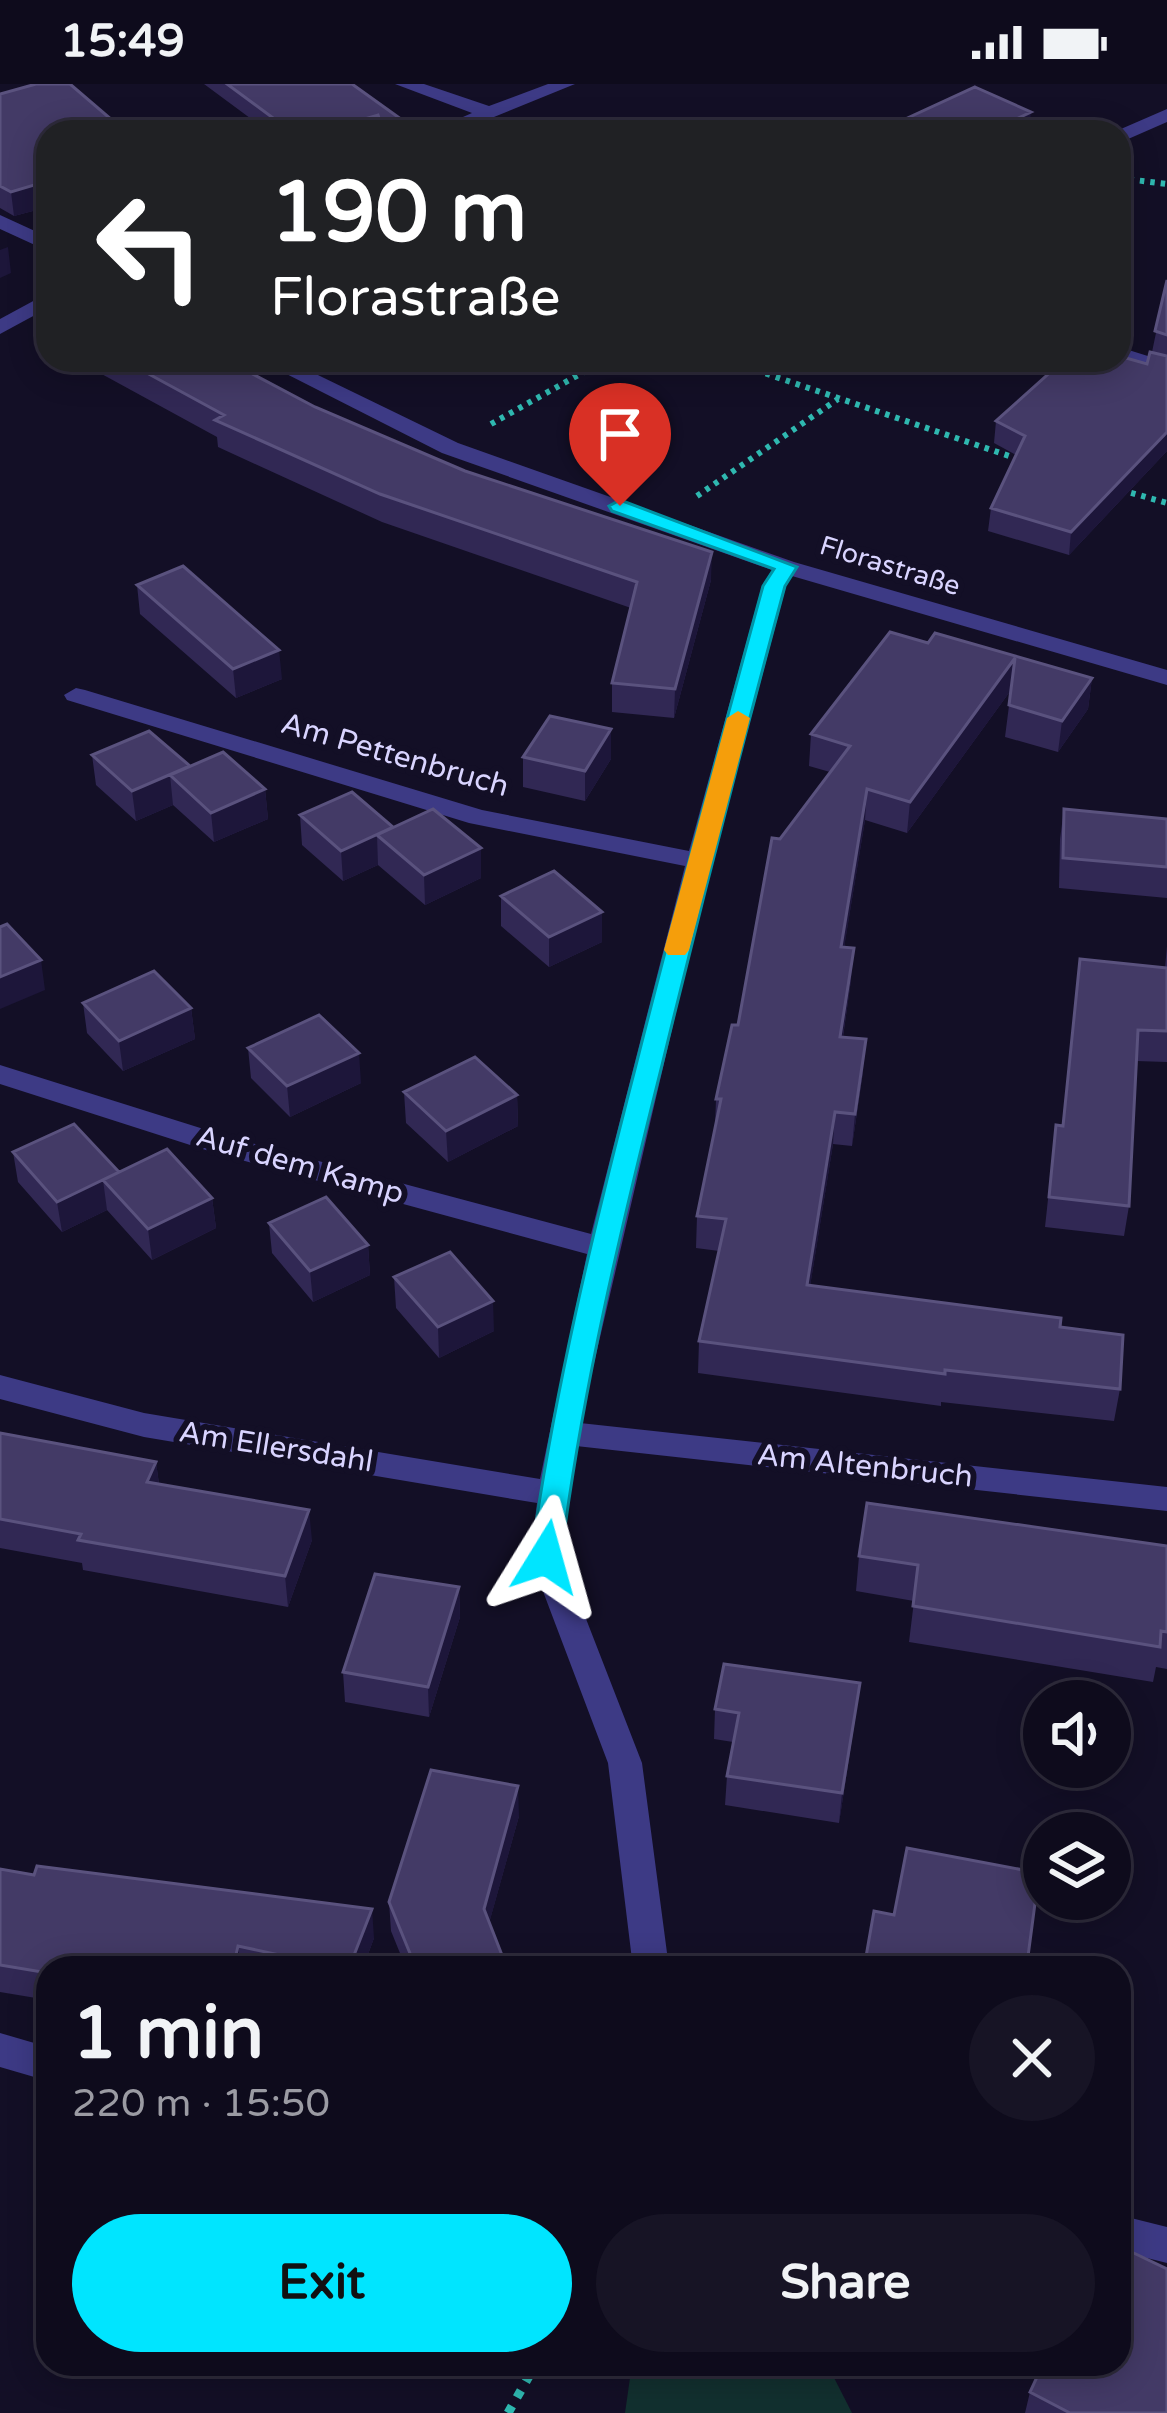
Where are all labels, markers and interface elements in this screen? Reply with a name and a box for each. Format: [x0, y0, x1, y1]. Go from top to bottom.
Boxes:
text: 15:49 [60, 15, 185, 69]
text: 190 m [270, 163, 527, 264]
icon: left [72, 168, 228, 324]
text: Florastraße [270, 265, 561, 330]
pin [569, 383, 671, 506]
icon: arrive [587, 401, 653, 467]
street label: Florastraße [816, 529, 964, 603]
street label: Am Pettenbruch [277, 705, 513, 805]
street label: Auf dem Kamp [192, 1118, 408, 1212]
street label: Am Ellersdahl [176, 1413, 376, 1481]
street label: Am Altenbruch [755, 1436, 975, 1496]
position arrow [483, 1494, 609, 1620]
map controls [1023, 1680, 1131, 1920]
button: sound [1023, 1680, 1131, 1788]
button: layers [1023, 1812, 1131, 1920]
text: 1 min [72, 1991, 264, 2078]
button: close [969, 1995, 1095, 2121]
text: 220 m · 15:50 [72, 2080, 330, 2127]
button: Exit [72, 2214, 572, 2352]
button: Share [596, 2214, 1095, 2352]

